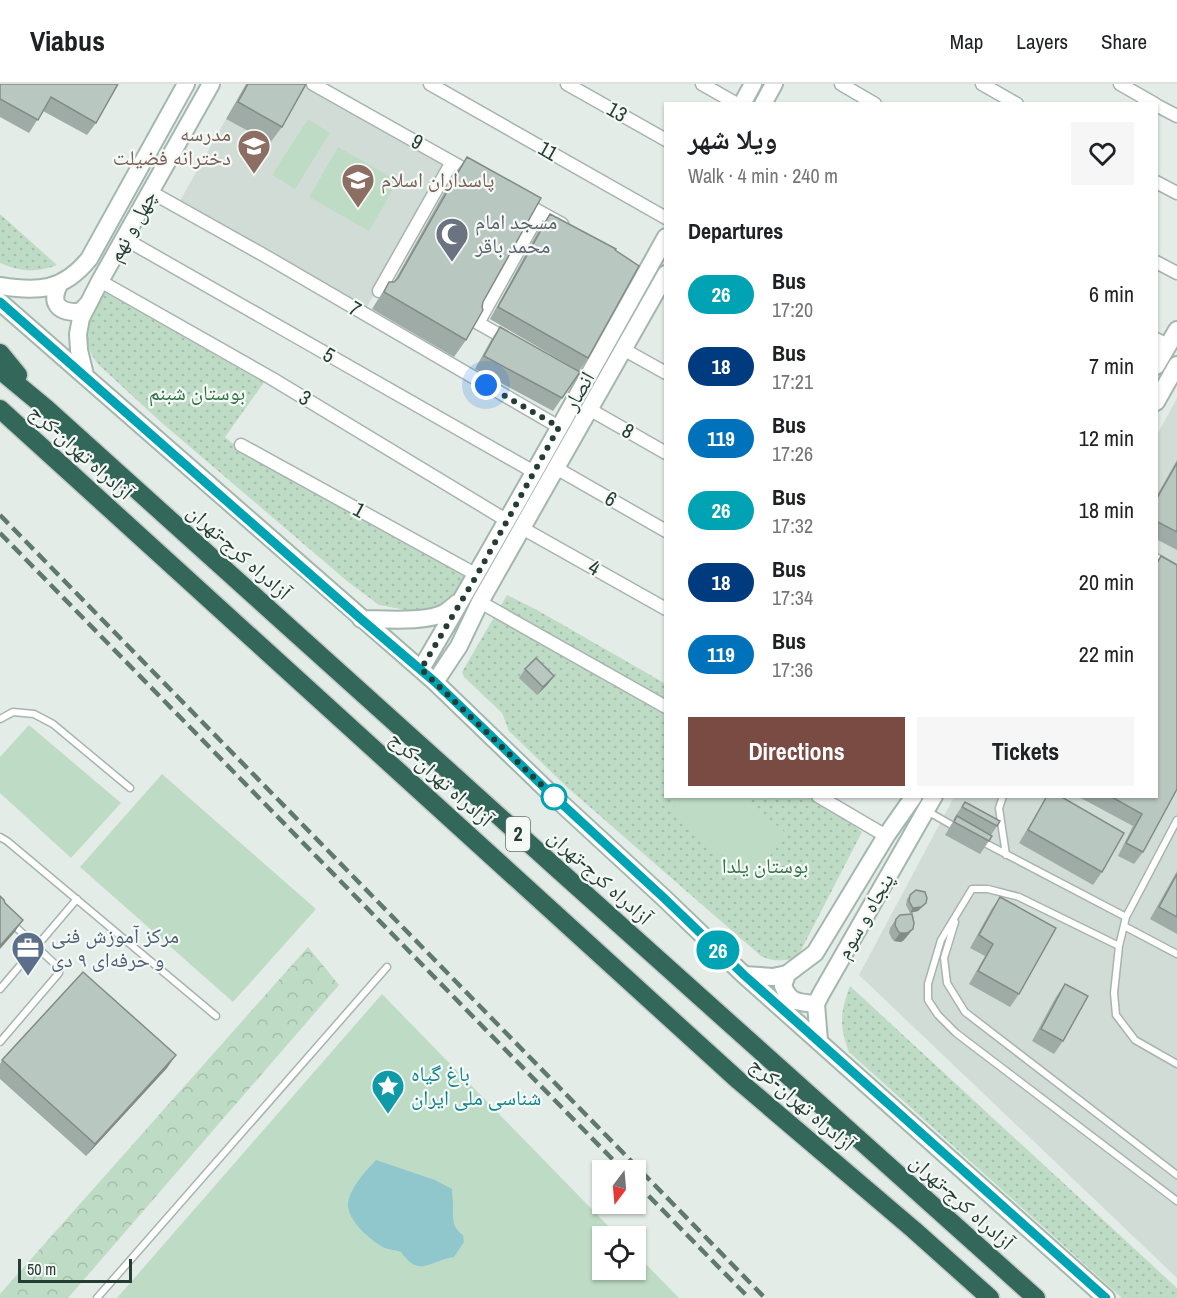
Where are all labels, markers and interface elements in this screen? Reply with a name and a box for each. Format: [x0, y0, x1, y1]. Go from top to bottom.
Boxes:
text: Viabus [30, 22, 105, 60]
text: Map [950, 27, 983, 56]
text: Layers [1016, 27, 1068, 56]
text: Share [1101, 27, 1147, 56]
street label: 13 [602, 94, 633, 129]
place label: مدرسه دخترانه فضیلت [113, 119, 231, 172]
text: ویلا شهر [688, 120, 777, 158]
button: heart [1071, 122, 1134, 185]
street label: 9 [406, 127, 428, 157]
school or university icon: مدرسه دخترانه فضیلت [236, 128, 272, 175]
street label: 11 [533, 134, 564, 168]
school or university icon: پاسداران اسلام [340, 162, 376, 209]
text: Walk · 4 min · 240 m [688, 162, 838, 189]
place label: پاسداران اسلام [381, 165, 494, 194]
street label: چهل و نهم [100, 185, 163, 267]
place label: مسجد امام محمد باقر [474, 207, 557, 260]
mosque icon: مسجد امام محمد باقر [434, 216, 470, 263]
text: Departures [688, 216, 783, 246]
text: Bus [772, 266, 806, 296]
text: 6 min [1089, 279, 1134, 309]
text: 26 [711, 280, 731, 309]
street label: 7 [344, 294, 367, 323]
text: 17:20 [772, 296, 813, 323]
text: Bus [772, 338, 806, 368]
street label: 5 [318, 340, 341, 370]
text: 7 min [1089, 351, 1134, 381]
text: 18 [711, 352, 731, 381]
street label: انصار [555, 366, 601, 416]
text: 17:21 [772, 368, 813, 395]
your location [471, 370, 501, 400]
park label: بوستان شبنم [149, 378, 245, 407]
street label: 3 [294, 383, 317, 412]
street label: آزادراه تهران-کرج [23, 397, 140, 507]
text: Bus [772, 410, 806, 440]
street label: 8 [617, 416, 640, 446]
text: 12 min [1079, 423, 1134, 453]
text: 119 [707, 424, 735, 453]
text: 17:26 [772, 440, 813, 467]
text: Bus [772, 482, 806, 512]
street label: 6 [600, 484, 623, 514]
street label: 1 [348, 495, 371, 525]
text: 18 min [1079, 495, 1134, 525]
text: 26 [711, 496, 731, 525]
street label: آزادراه کرج-تهران [181, 497, 298, 607]
text: 17:32 [772, 512, 813, 539]
street label: 4 [583, 553, 606, 583]
text: Bus [772, 554, 806, 584]
text: 20 min [1079, 567, 1134, 597]
text: 18 [711, 568, 731, 597]
text: 17:34 [772, 584, 813, 611]
text: Bus [772, 626, 806, 656]
text: 22 min [1079, 639, 1134, 669]
text: 119 [707, 640, 735, 669]
text: 17:36 [772, 656, 813, 683]
button: Directions [688, 717, 905, 786]
button: Tickets [917, 717, 1134, 786]
street label: آزادراه تهران-کرج [383, 724, 500, 834]
unlabelled marker [541, 784, 567, 810]
road number: 2 [506, 817, 530, 851]
street label: آزادراه کرج-تهران [542, 822, 659, 932]
park label: بوستان یلدا [722, 851, 808, 880]
street label: پنجاه و سوم [828, 868, 901, 964]
place label: مرکز آموزش فنی و حرفه‌ای ۹ دی [51, 921, 179, 974]
office icon: مرکز آموزش فنی و حرفه‌ای ۹ دی [10, 930, 46, 977]
line badge: 26 [691, 930, 745, 970]
text: 26 [708, 936, 728, 965]
street label: آزادراه تهران-کرج [744, 1050, 862, 1158]
place label: باغ گیاه‌ شناسی ملی ایران [411, 1059, 541, 1112]
place icon: باغ گیاه‌ شناسی ملی ایران [370, 1068, 406, 1115]
street label: آزادراه کرج-تهران [904, 1147, 1021, 1257]
north arrow [592, 1160, 646, 1214]
map controls [592, 1160, 646, 1280]
button: locate [592, 1226, 646, 1280]
scale bar [18, 1256, 132, 1284]
text: 50 m [27, 1258, 56, 1280]

